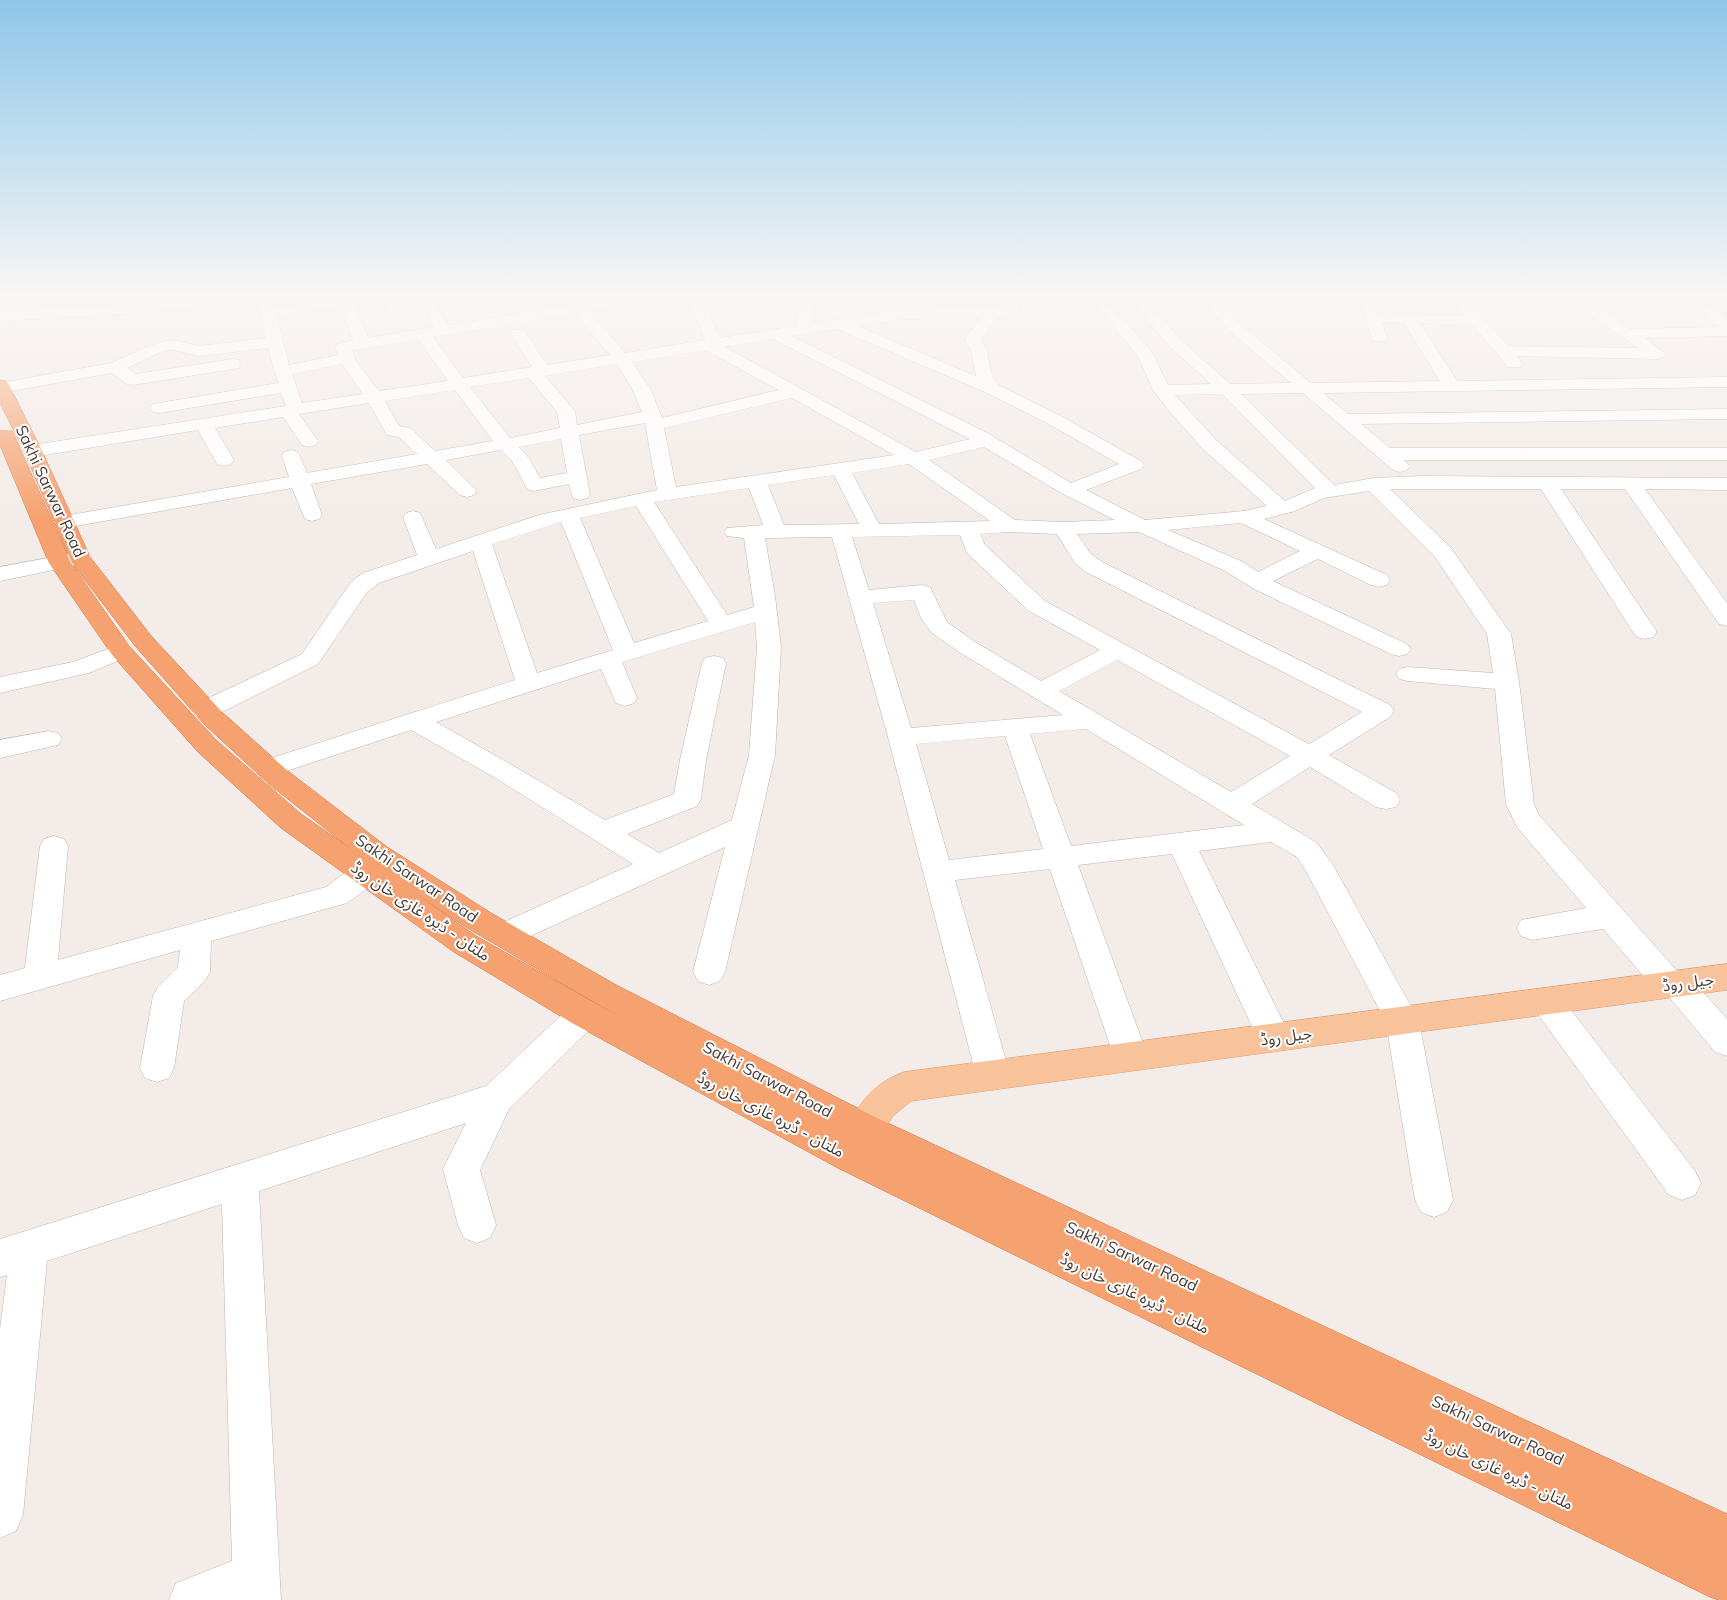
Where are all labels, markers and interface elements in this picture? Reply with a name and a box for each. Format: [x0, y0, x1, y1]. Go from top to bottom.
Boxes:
street label: Sakhi Sarwar Road [12, 422, 90, 560]
street label: Sakhi Sarwar Road [352, 830, 482, 926]
street label: ملتان - ڈیرہ غازی خان روڈ [348, 857, 494, 965]
street label: جیل روڈ [1661, 968, 1715, 996]
street label: جیل روڈ [1259, 1022, 1313, 1050]
street label: Sakhi Sarwar Road [700, 1036, 836, 1122]
street label: ملتان - ڈیرہ غازی خان روڈ [694, 1067, 848, 1161]
street label: Sakhi Sarwar Road [1063, 1217, 1201, 1295]
street label: ملتان - ڈیرہ غازی خان روڈ [1057, 1248, 1213, 1338]
street label: Sakhi Sarwar Road [1429, 1391, 1567, 1469]
street label: ملتان - ڈیرہ غازی خان روڈ [1421, 1424, 1577, 1514]

